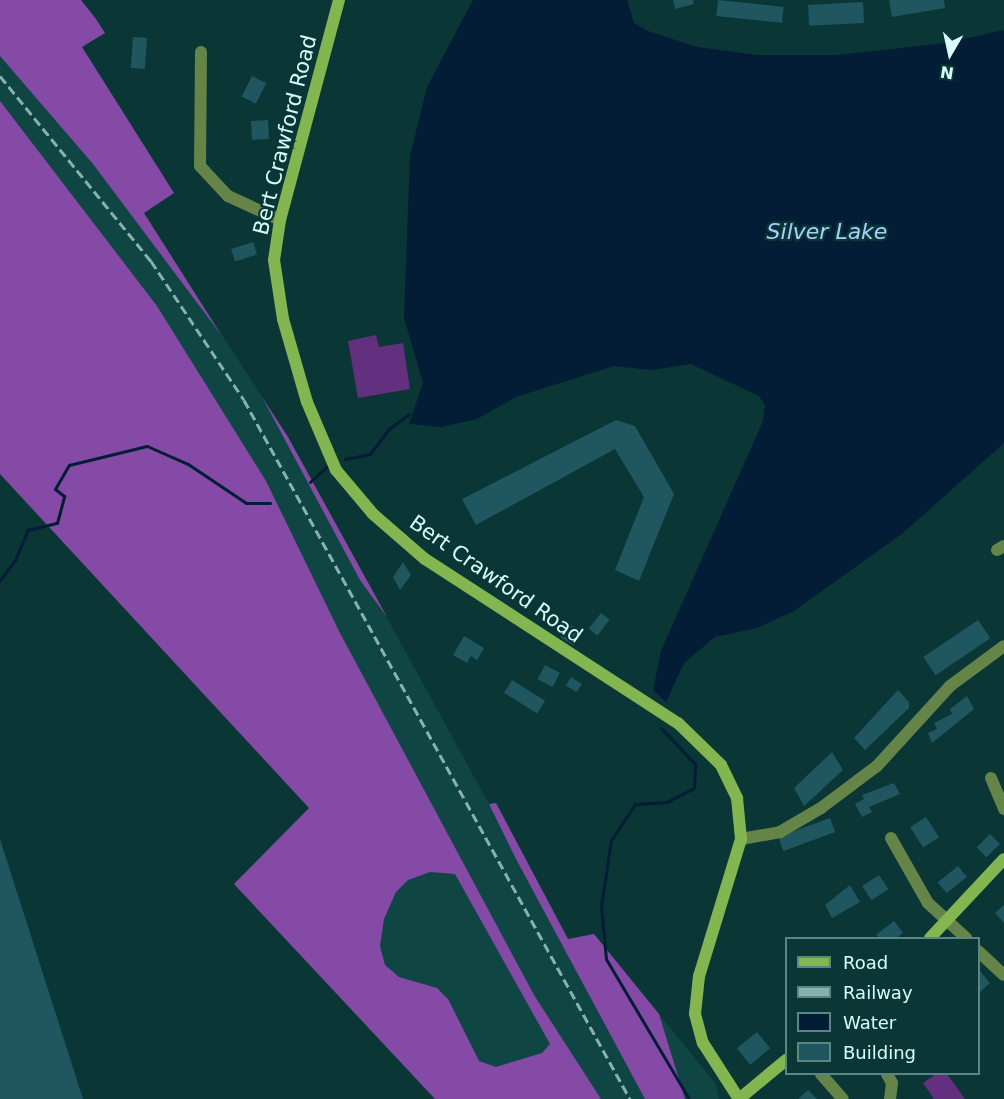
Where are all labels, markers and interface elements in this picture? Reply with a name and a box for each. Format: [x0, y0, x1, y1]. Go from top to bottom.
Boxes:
north arrow [920, 24, 980, 84]
street label: Bert Crawford Road [248, 32, 322, 238]
text: N [939, 62, 955, 83]
water label: Silver Lake [767, 219, 887, 245]
street label: Bert Crawford Road [405, 510, 587, 648]
legend [785, 937, 980, 1075]
text: Road [843, 952, 888, 973]
text: Railway [843, 982, 913, 1003]
text: Water [843, 1012, 896, 1033]
text: Building [843, 1042, 916, 1063]

